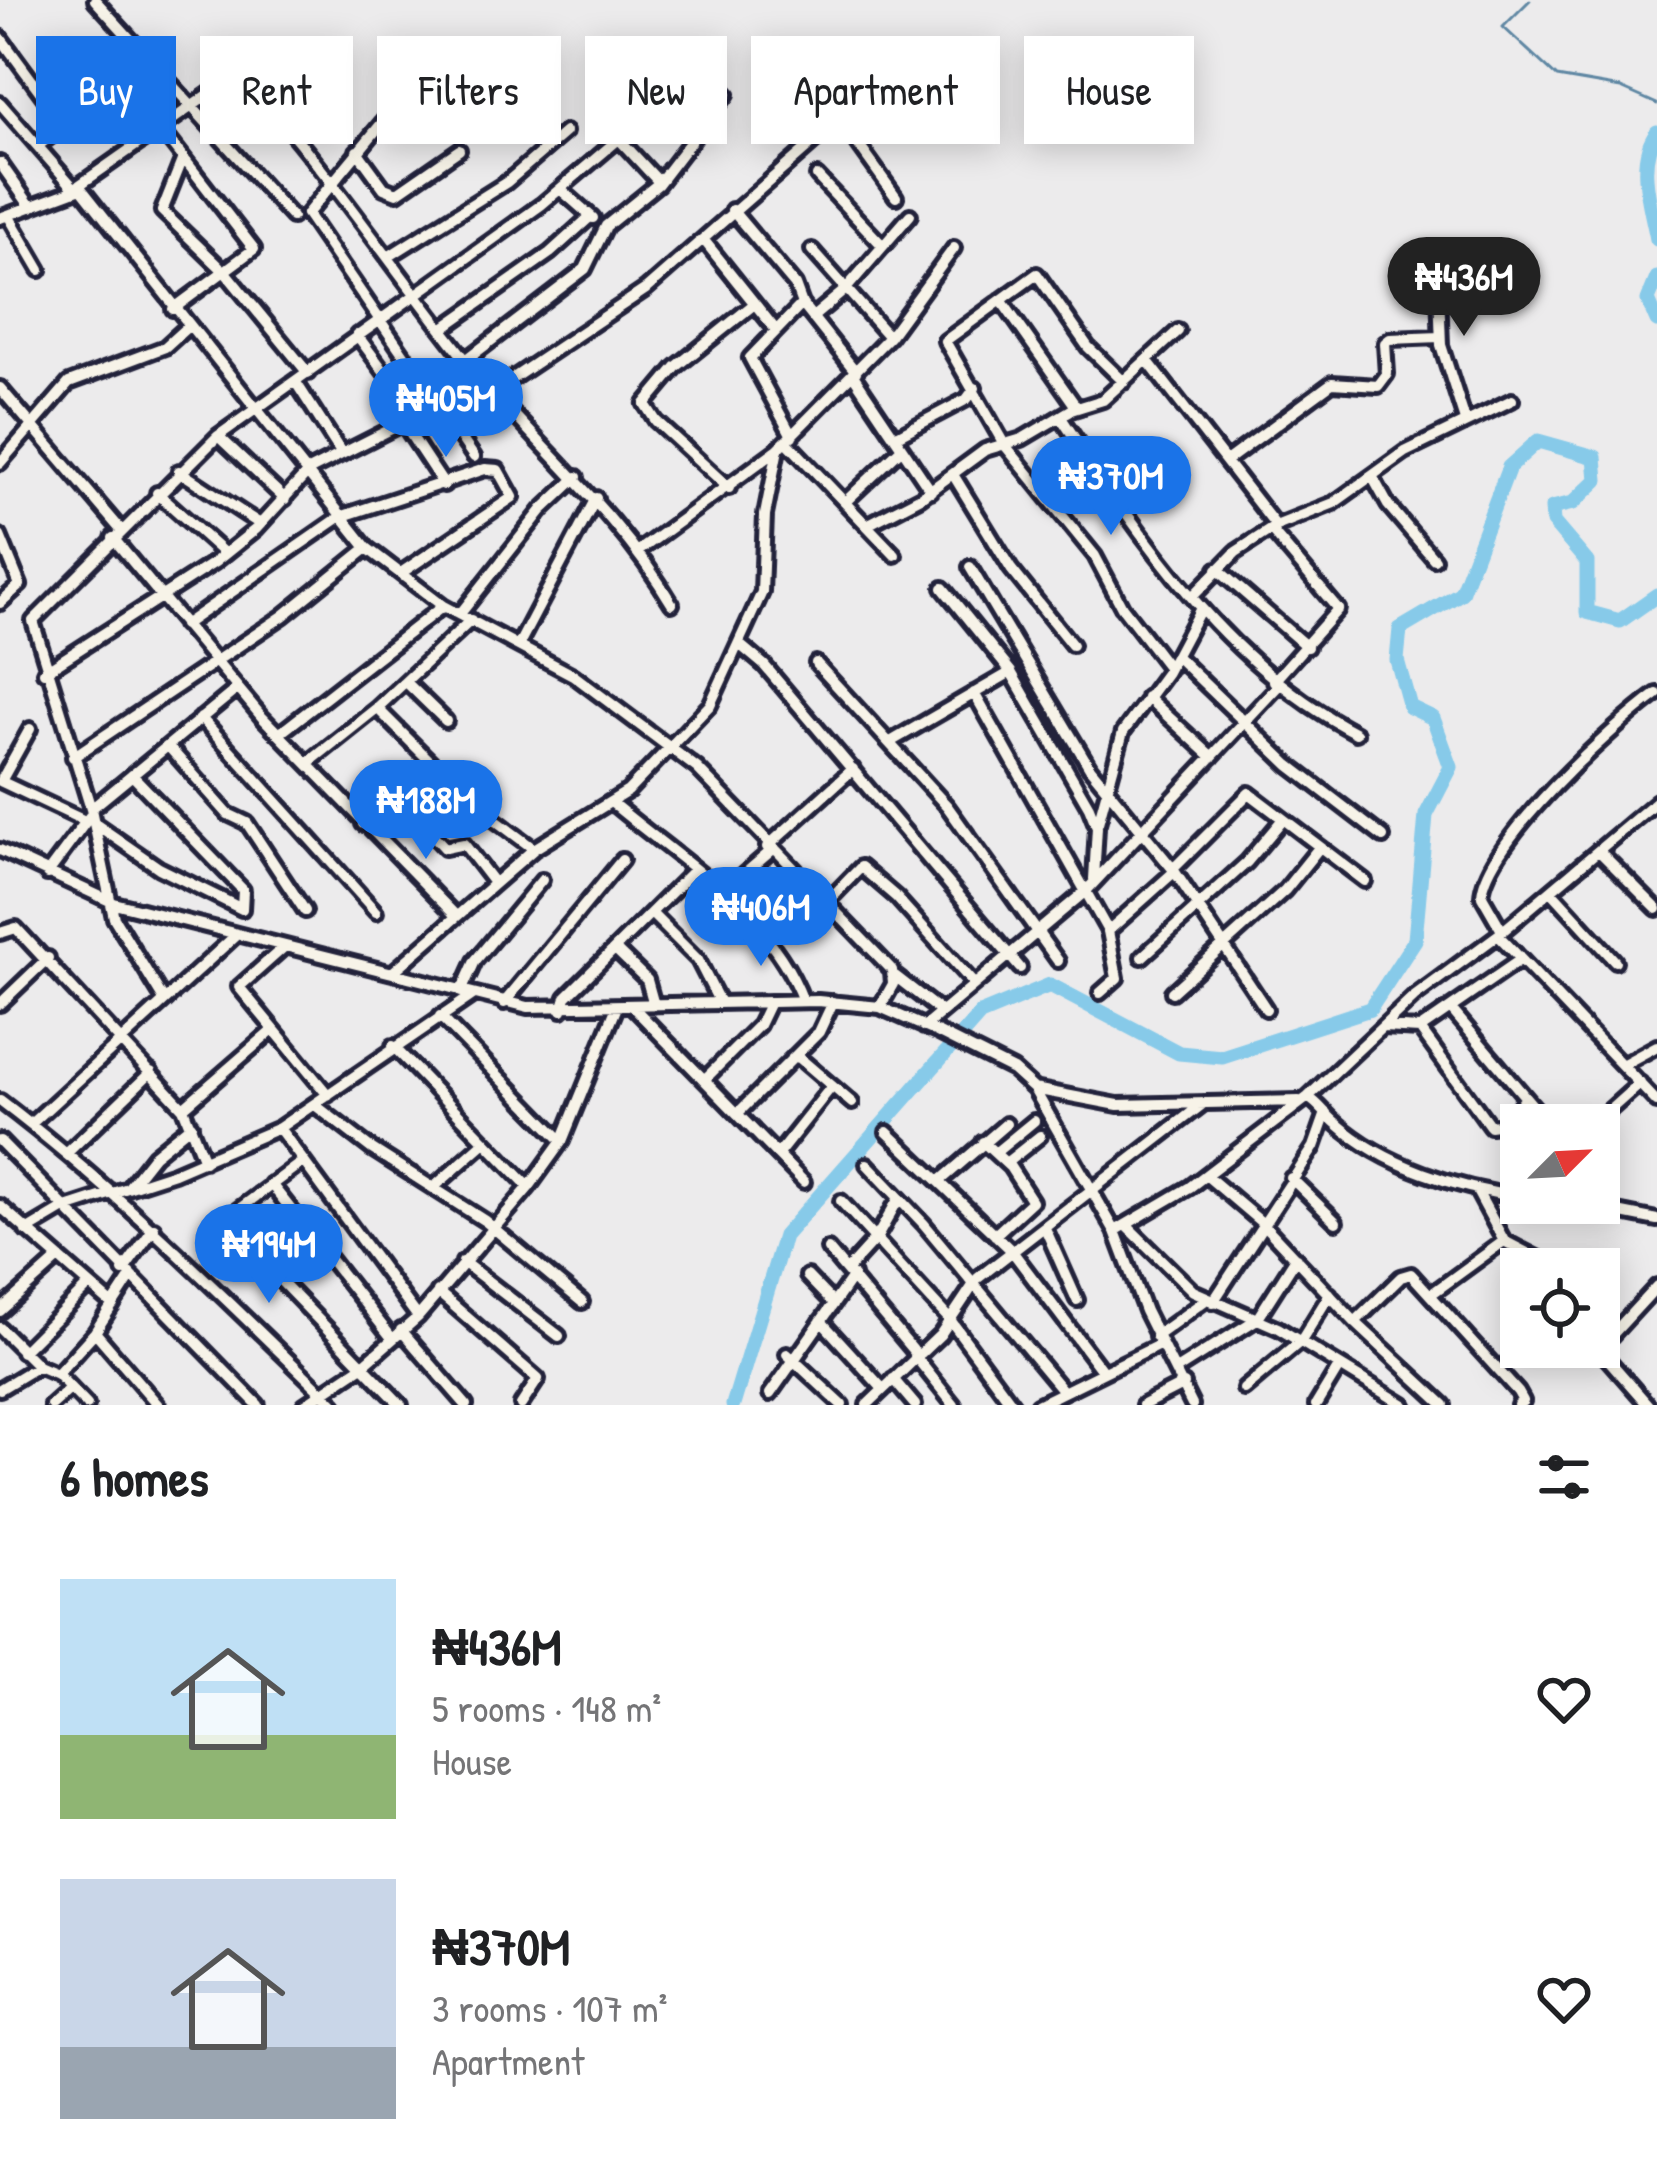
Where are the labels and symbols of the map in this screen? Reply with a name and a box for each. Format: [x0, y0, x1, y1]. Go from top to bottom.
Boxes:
pin: ₦436M [1380, 237, 1548, 339]
pin: ₦405M [362, 358, 530, 460]
pin: ₦370M [1027, 436, 1195, 538]
pin: ₦188M [342, 760, 510, 862]
pin: ₦406M [677, 867, 845, 969]
north arrow [1500, 1104, 1620, 1224]
pin: ₦194M [185, 1204, 353, 1306]

